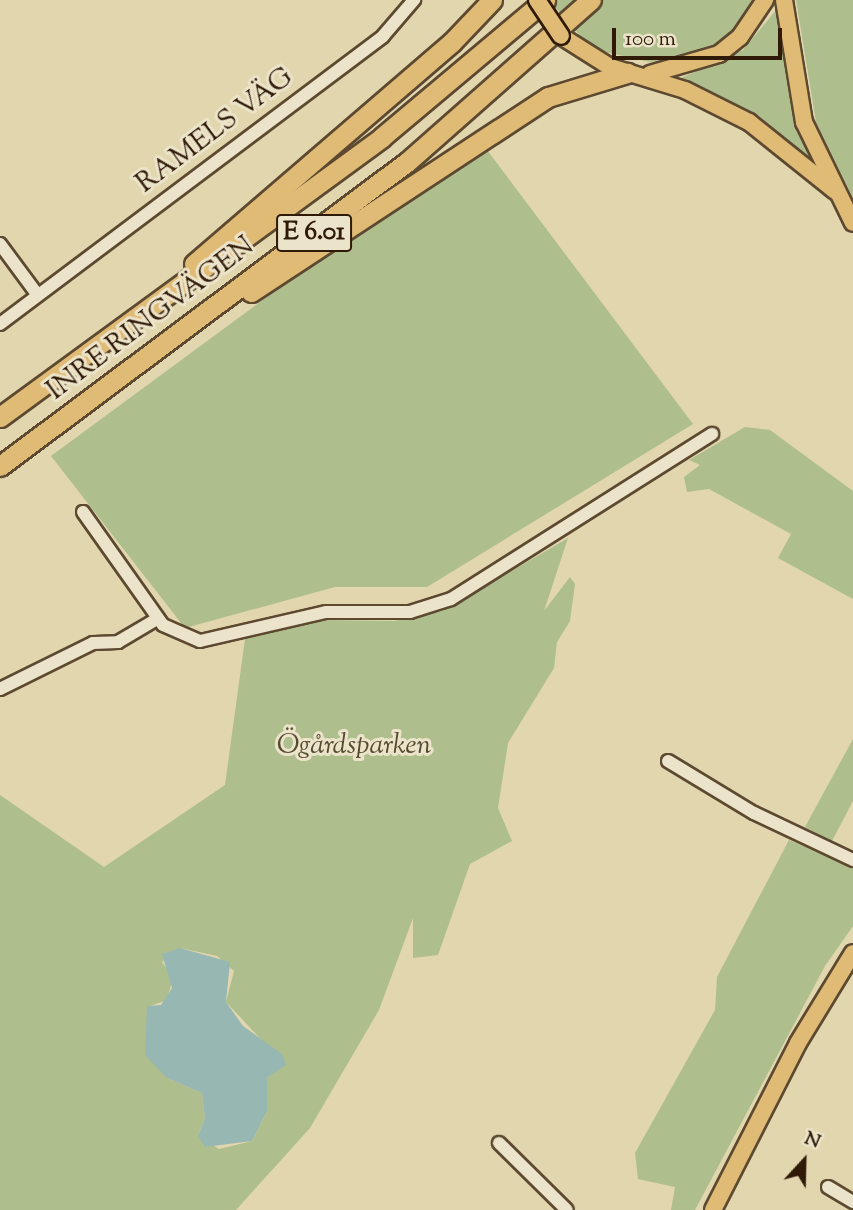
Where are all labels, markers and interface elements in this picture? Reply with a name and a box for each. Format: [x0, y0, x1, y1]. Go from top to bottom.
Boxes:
scale bar [615, 14, 785, 58]
text: 100 m [625, 25, 676, 55]
street label: RAMELS VÄG [130, 61, 300, 201]
road number: E 6.01 [276, 210, 352, 256]
street label: INRE RINGVÄGEN [41, 230, 261, 408]
park label: Ögårdsparken [277, 729, 431, 763]
north arrow [769, 1126, 839, 1196]
text: N [800, 1126, 824, 1156]

